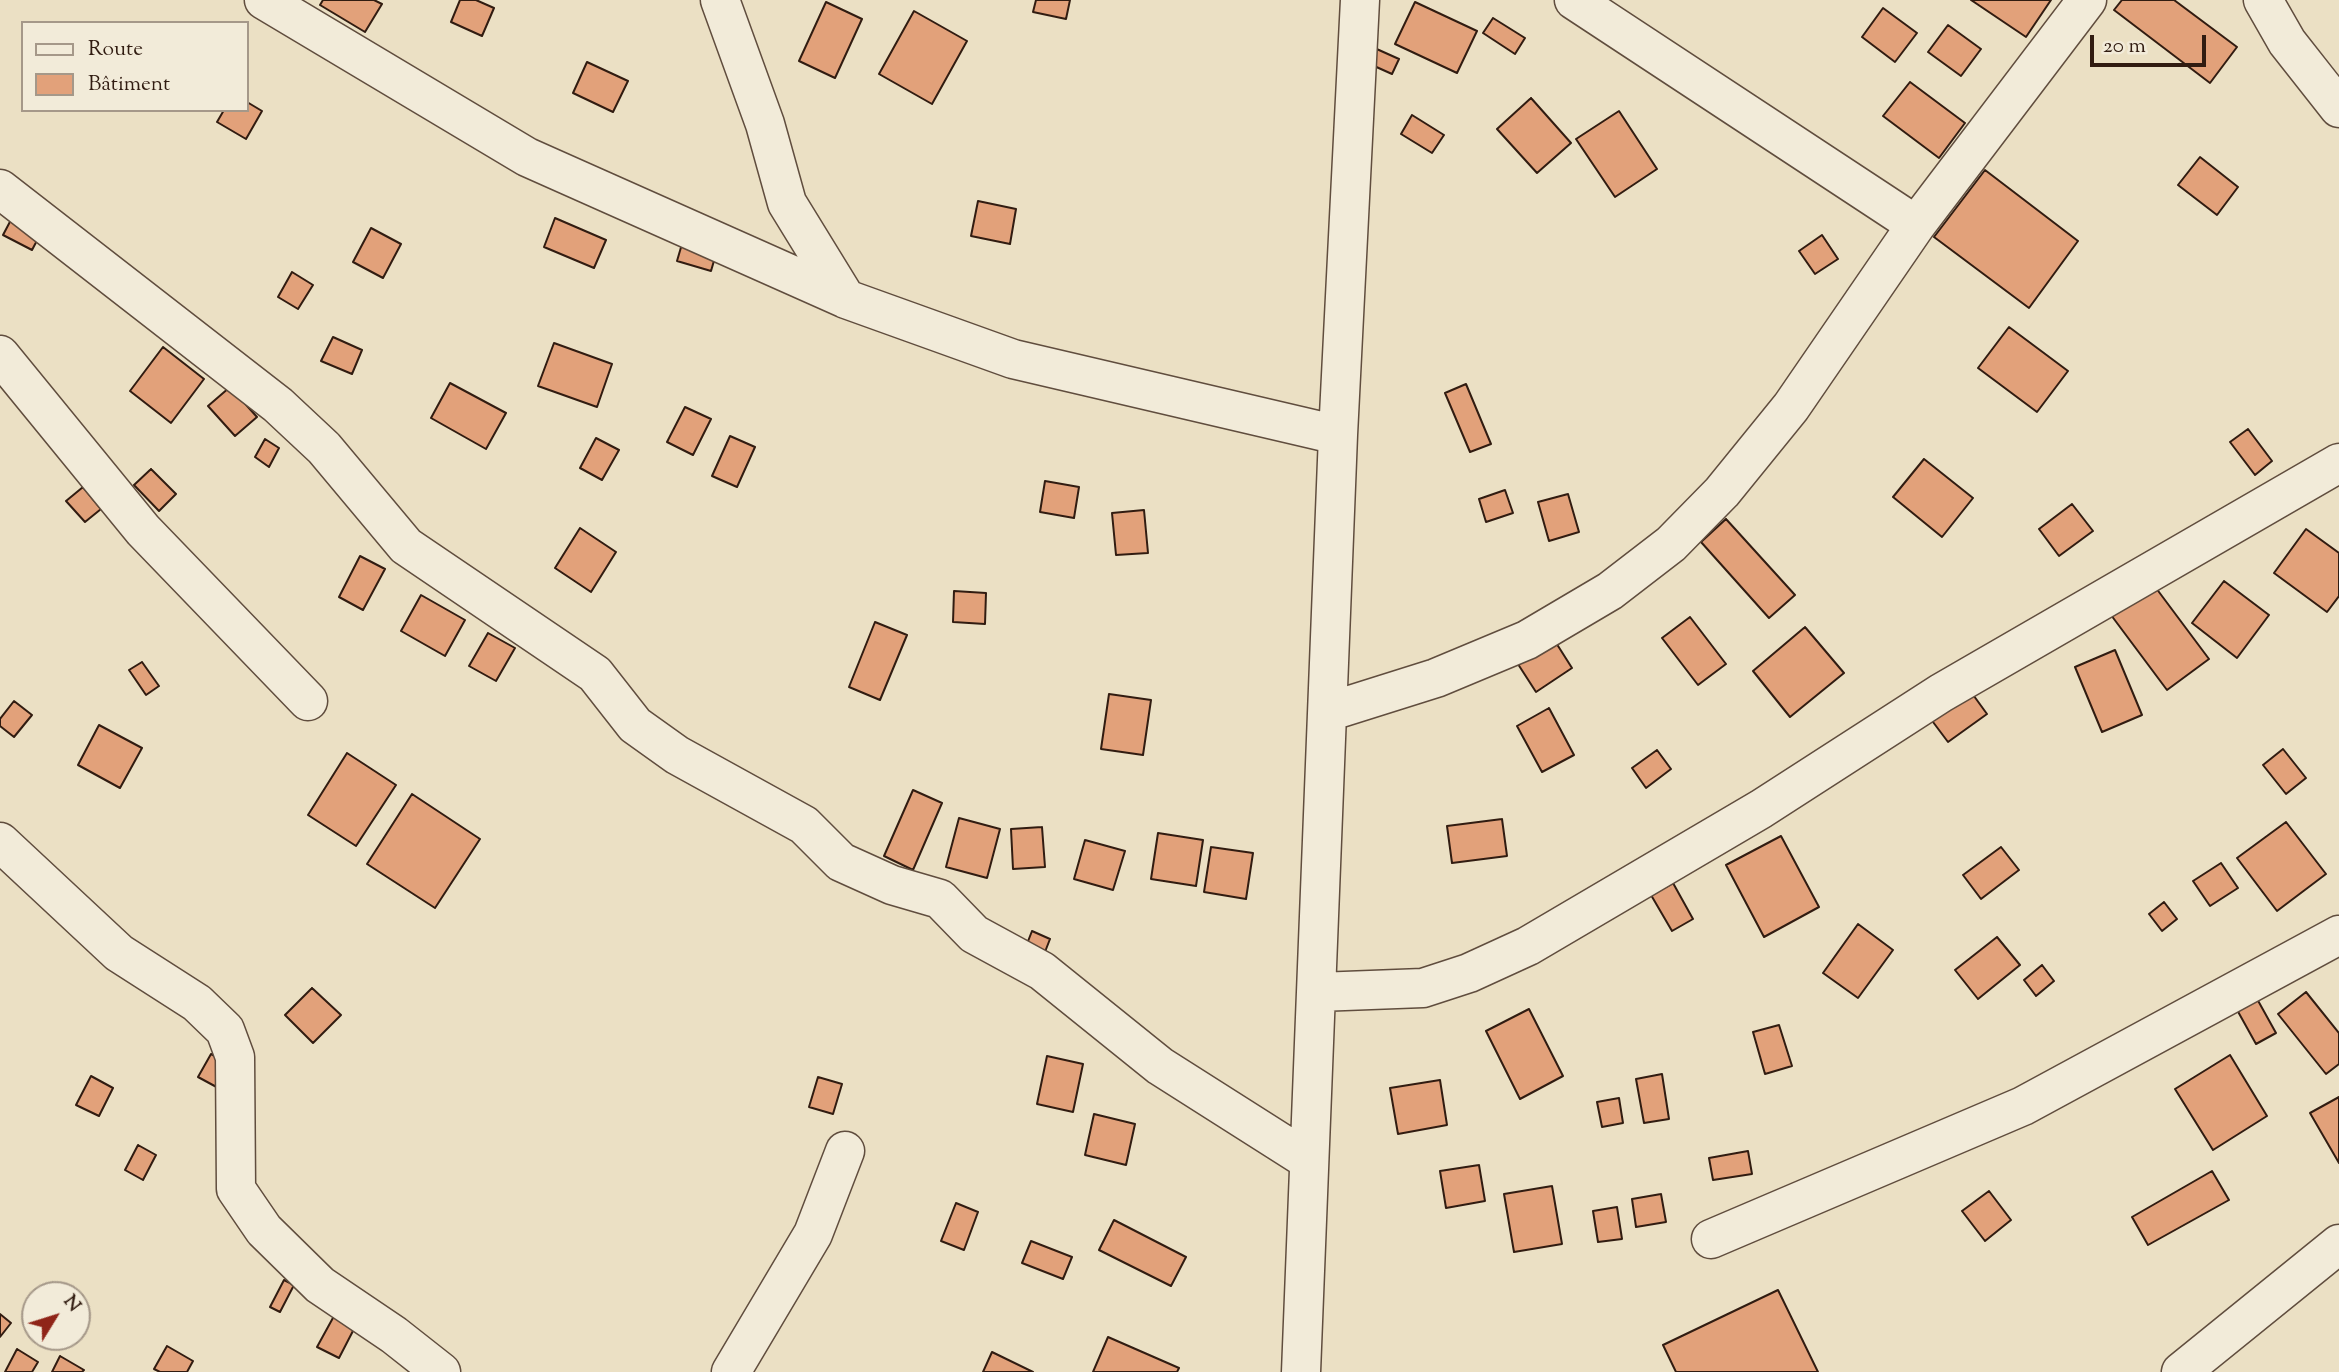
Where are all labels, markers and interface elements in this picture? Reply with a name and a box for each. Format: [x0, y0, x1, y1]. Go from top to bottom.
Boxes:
legend [21, 21, 248, 112]
scale bar [2094, 21, 2210, 65]
text: 20 m [2103, 32, 2146, 62]
text: Route [88, 35, 143, 65]
text: Bâtiment [88, 70, 170, 100]
north arrow [21, 1281, 91, 1351]
text: N [56, 1290, 87, 1318]

